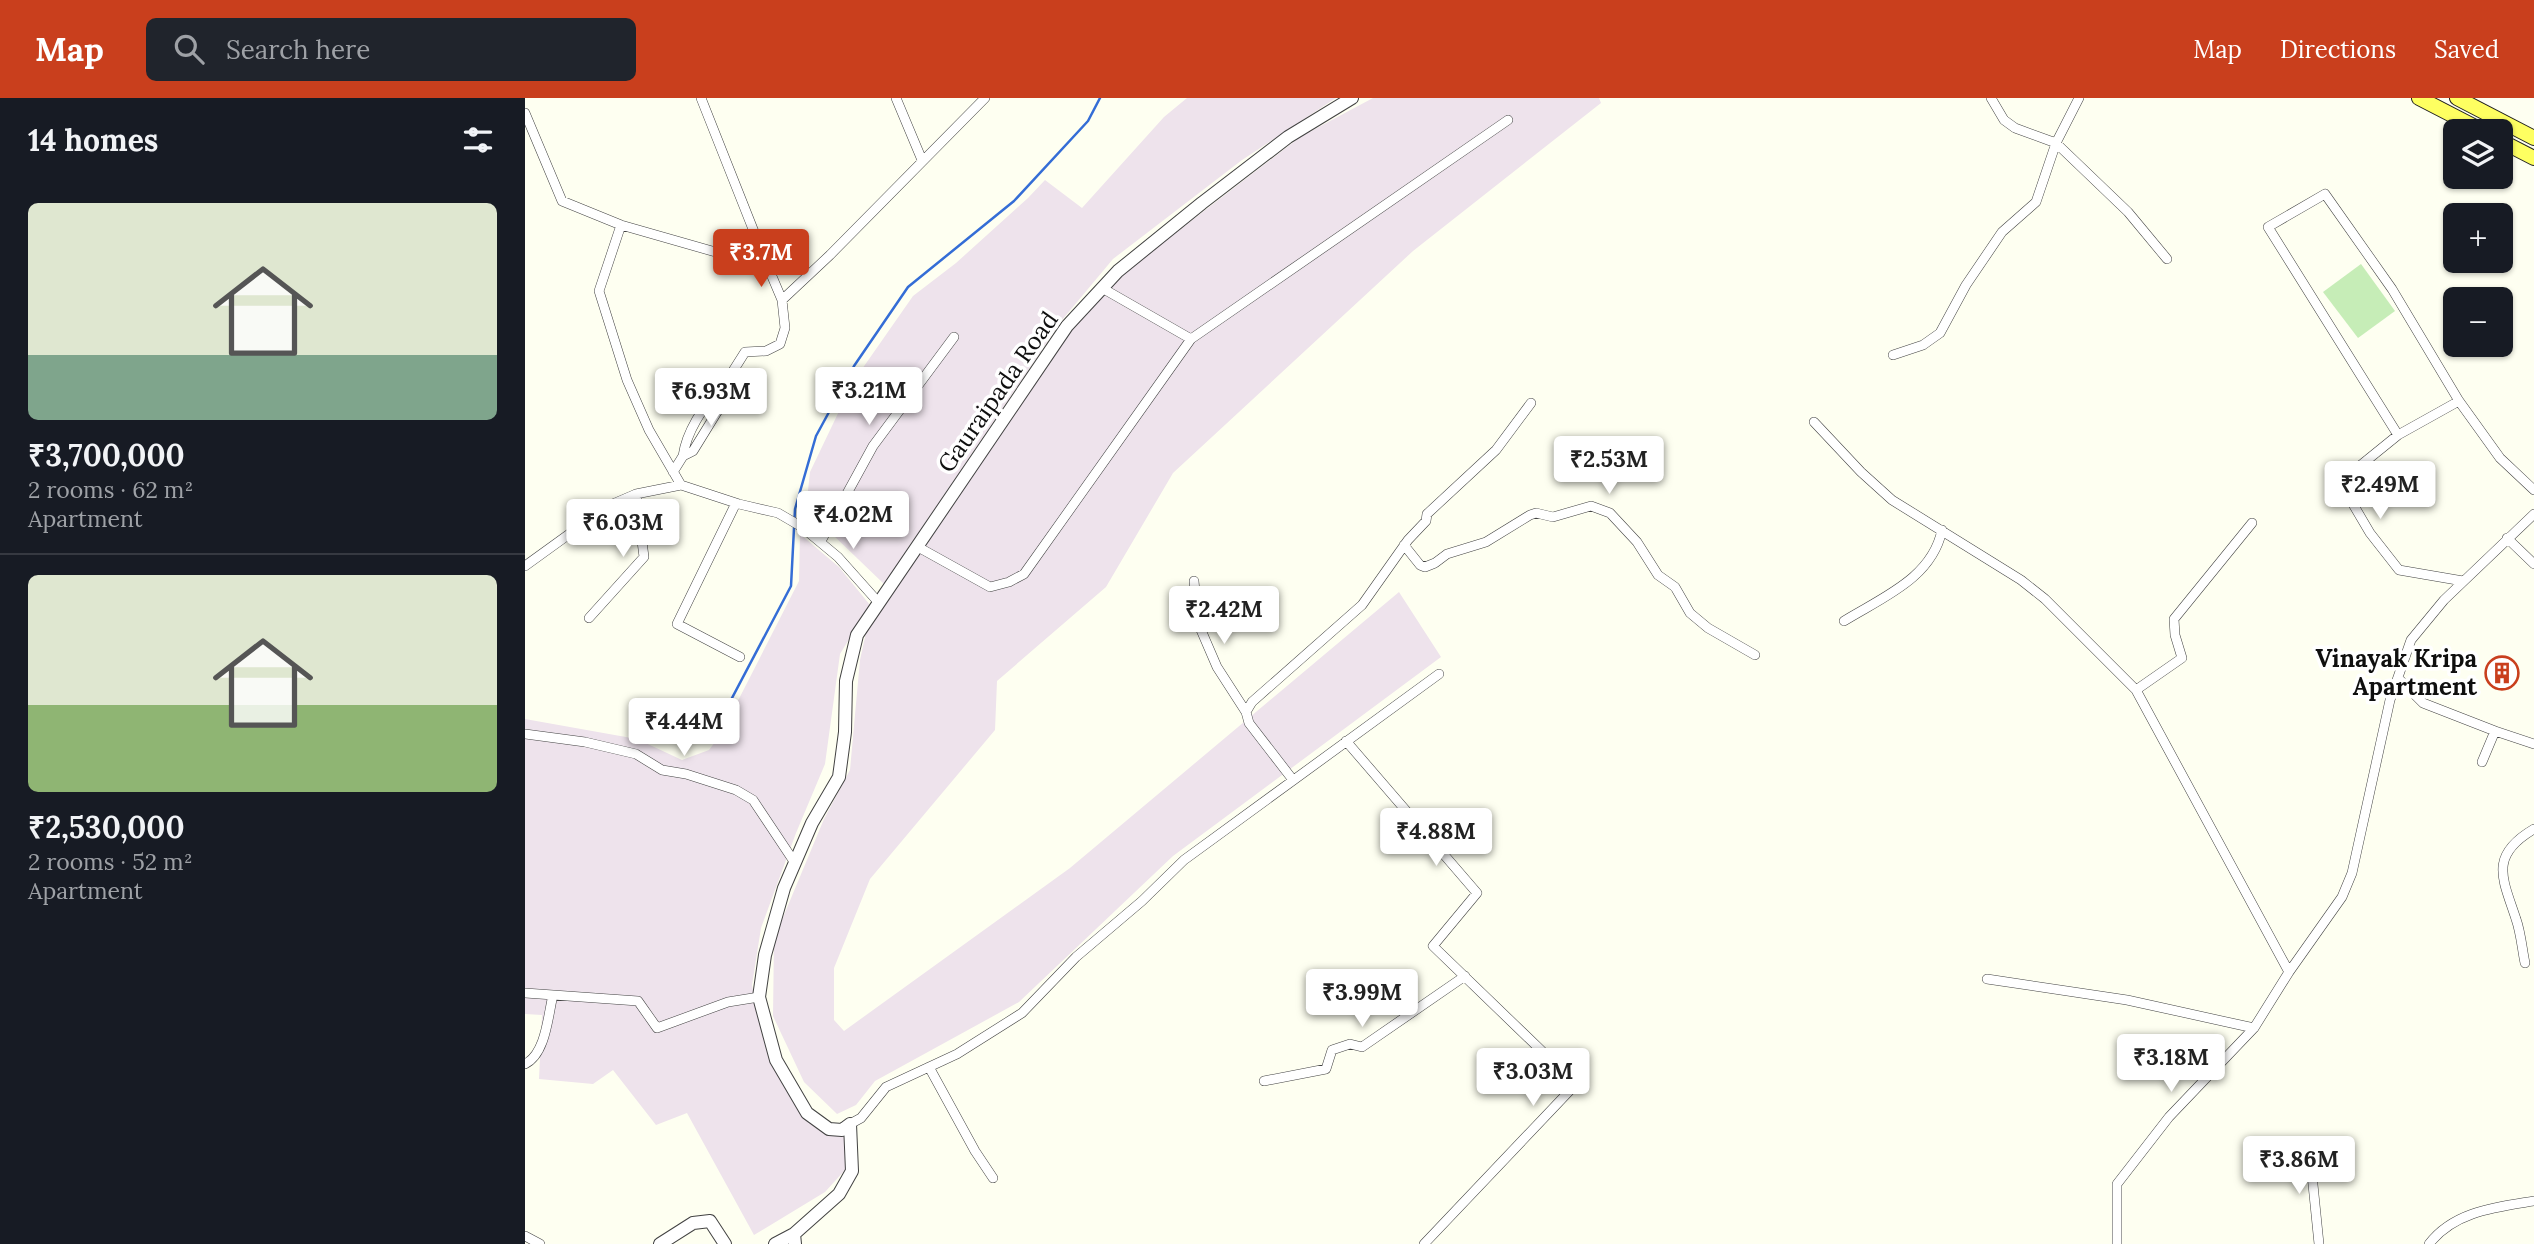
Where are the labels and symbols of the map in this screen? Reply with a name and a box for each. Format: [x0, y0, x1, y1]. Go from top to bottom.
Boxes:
pin: ₹3.7M [712, 230, 810, 289]
street label: Gauraipada Road [931, 305, 1065, 478]
pin: ₹6.93M [654, 368, 768, 428]
pin: ₹3.21M [812, 368, 926, 427]
pin: ₹2.53M [1552, 436, 1666, 496]
pin: ₹2.49M [2323, 462, 2437, 521]
pin: ₹4.02M [796, 491, 910, 551]
pin: ₹6.03M [566, 500, 680, 559]
pin: ₹2.42M [1167, 587, 1281, 646]
place label: Vinayak Kripa Apartment [2315, 643, 2478, 702]
building icon: Vinayak Kripa Apartment [2483, 654, 2521, 692]
pin: ₹4.44M [627, 698, 741, 758]
pin: ₹4.88M [1379, 808, 1493, 868]
pin: ₹3.99M [1305, 970, 1419, 1029]
pin: ₹3.18M [2114, 1034, 2228, 1094]
pin: ₹3.03M [1476, 1048, 1590, 1108]
pin: ₹3.86M [2242, 1136, 2356, 1196]

